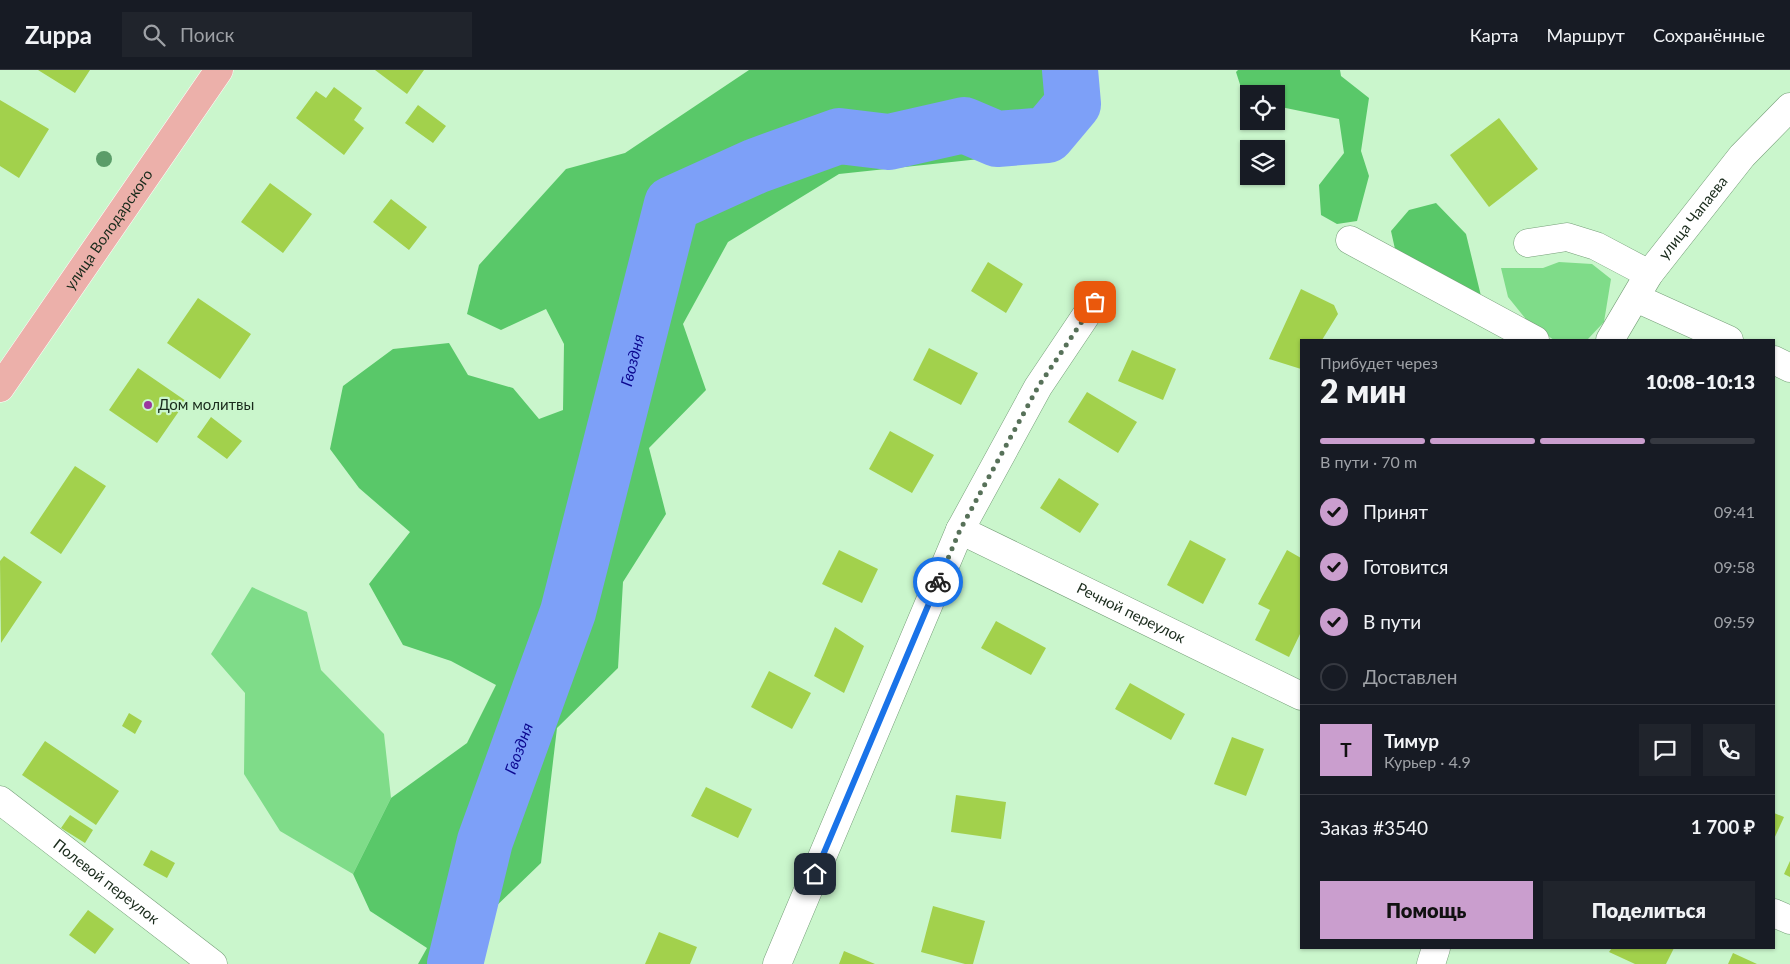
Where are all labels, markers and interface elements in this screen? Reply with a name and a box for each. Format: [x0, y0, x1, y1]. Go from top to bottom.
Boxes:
search box [122, 12, 472, 57]
text: Zuppa [25, 20, 92, 49]
icon: search [140, 21, 168, 49]
text: Поиск [180, 23, 234, 46]
text: Карта [1470, 24, 1518, 46]
text: Маршрут [1546, 24, 1625, 46]
text: Сохранённые [1653, 24, 1765, 46]
map controls [1240, 85, 1285, 185]
button: locate [1240, 85, 1285, 130]
button: layers [1240, 140, 1285, 185]
street label: улица Володарского [60, 166, 156, 293]
street label: улица Чапаева [1654, 172, 1731, 263]
pin [1074, 281, 1116, 323]
icon: bag [1081, 288, 1109, 316]
water label: Гвоздня [616, 332, 647, 388]
text: Прибудет через [1320, 353, 1438, 372]
text: 10:08–10:13 [1646, 370, 1755, 393]
text: 2 мин [1320, 371, 1406, 410]
place label: Дом молитвы [158, 395, 254, 413]
marker: Дом молитвы [142, 399, 154, 411]
text: В пути · 70 m [1320, 452, 1417, 471]
icon: check [1320, 498, 1348, 526]
text: Принят [1363, 500, 1428, 523]
text: 09:41 [1714, 502, 1755, 521]
icon: check [1320, 553, 1348, 581]
text: Готовится [1363, 555, 1448, 578]
courier [913, 557, 963, 607]
text: 09:58 [1714, 557, 1755, 576]
icon: bike [924, 568, 952, 596]
street label: Речной переулок [1074, 578, 1189, 646]
icon: check [1320, 608, 1348, 636]
text: В пути [1363, 610, 1421, 633]
text: 09:59 [1714, 612, 1755, 631]
text: Доставлен [1363, 665, 1457, 688]
water label: Гвоздня [500, 720, 536, 777]
button: chat [1639, 724, 1691, 776]
button: phone [1703, 724, 1755, 776]
text: Тимур [1384, 729, 1439, 752]
text: Т [1340, 738, 1352, 761]
text: Курьер · 4.9 [1384, 752, 1471, 771]
text: 1 700 ₽ [1691, 815, 1755, 838]
text: Заказ #3540 [1320, 816, 1428, 839]
street label: Полевой переулок [50, 835, 164, 928]
pin [794, 853, 836, 895]
icon: home [801, 860, 829, 888]
button: Помощь [1320, 881, 1533, 939]
button: Поделиться [1543, 881, 1755, 939]

